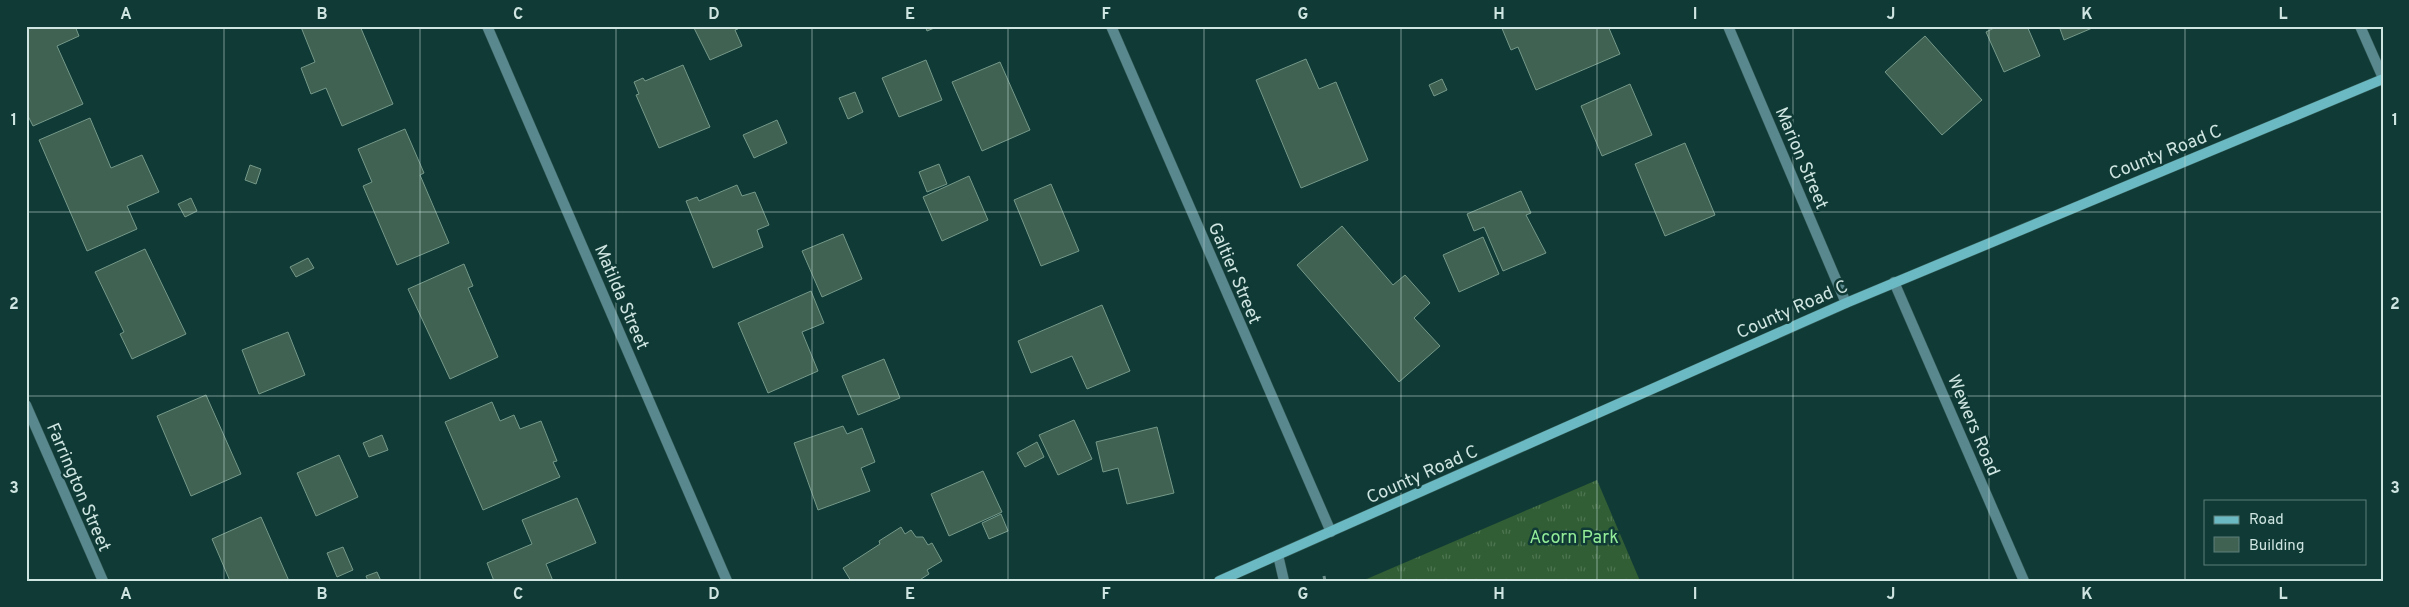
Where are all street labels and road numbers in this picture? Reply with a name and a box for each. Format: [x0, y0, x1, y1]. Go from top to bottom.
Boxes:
street label: Marion Street [1769, 104, 1832, 213]
street label: County Road C [2106, 120, 2225, 186]
street label: Galtier Street [1202, 219, 1265, 328]
street label: Matilda Street [588, 241, 653, 354]
street label: County Road C [1733, 276, 1852, 345]
street label: Wewers Road [1941, 371, 2004, 480]
street label: Farrington Street [40, 420, 115, 556]
street label: County Road C [1363, 441, 1482, 510]

